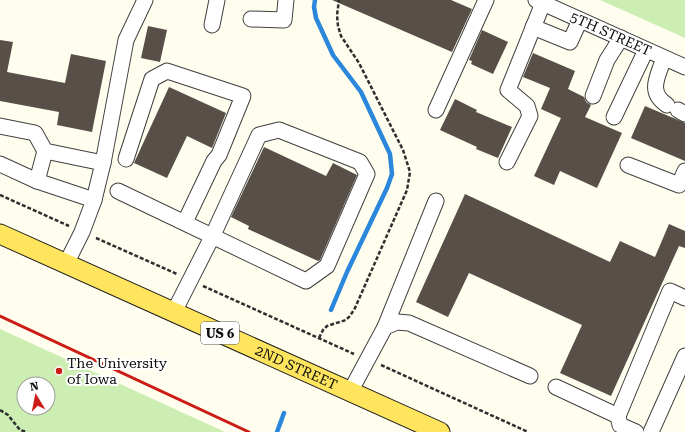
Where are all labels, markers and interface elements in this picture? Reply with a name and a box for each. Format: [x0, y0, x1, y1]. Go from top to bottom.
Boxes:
street label: 5TH STREET [568, 8, 654, 59]
road number: US 6 [201, 322, 239, 344]
street label: 2ND STREET [253, 342, 340, 393]
place label: The University of Iowa [67, 355, 168, 387]
marker: The University of Iowa [54, 366, 64, 376]
north arrow [16, 376, 56, 416]
text: N [29, 379, 40, 394]

